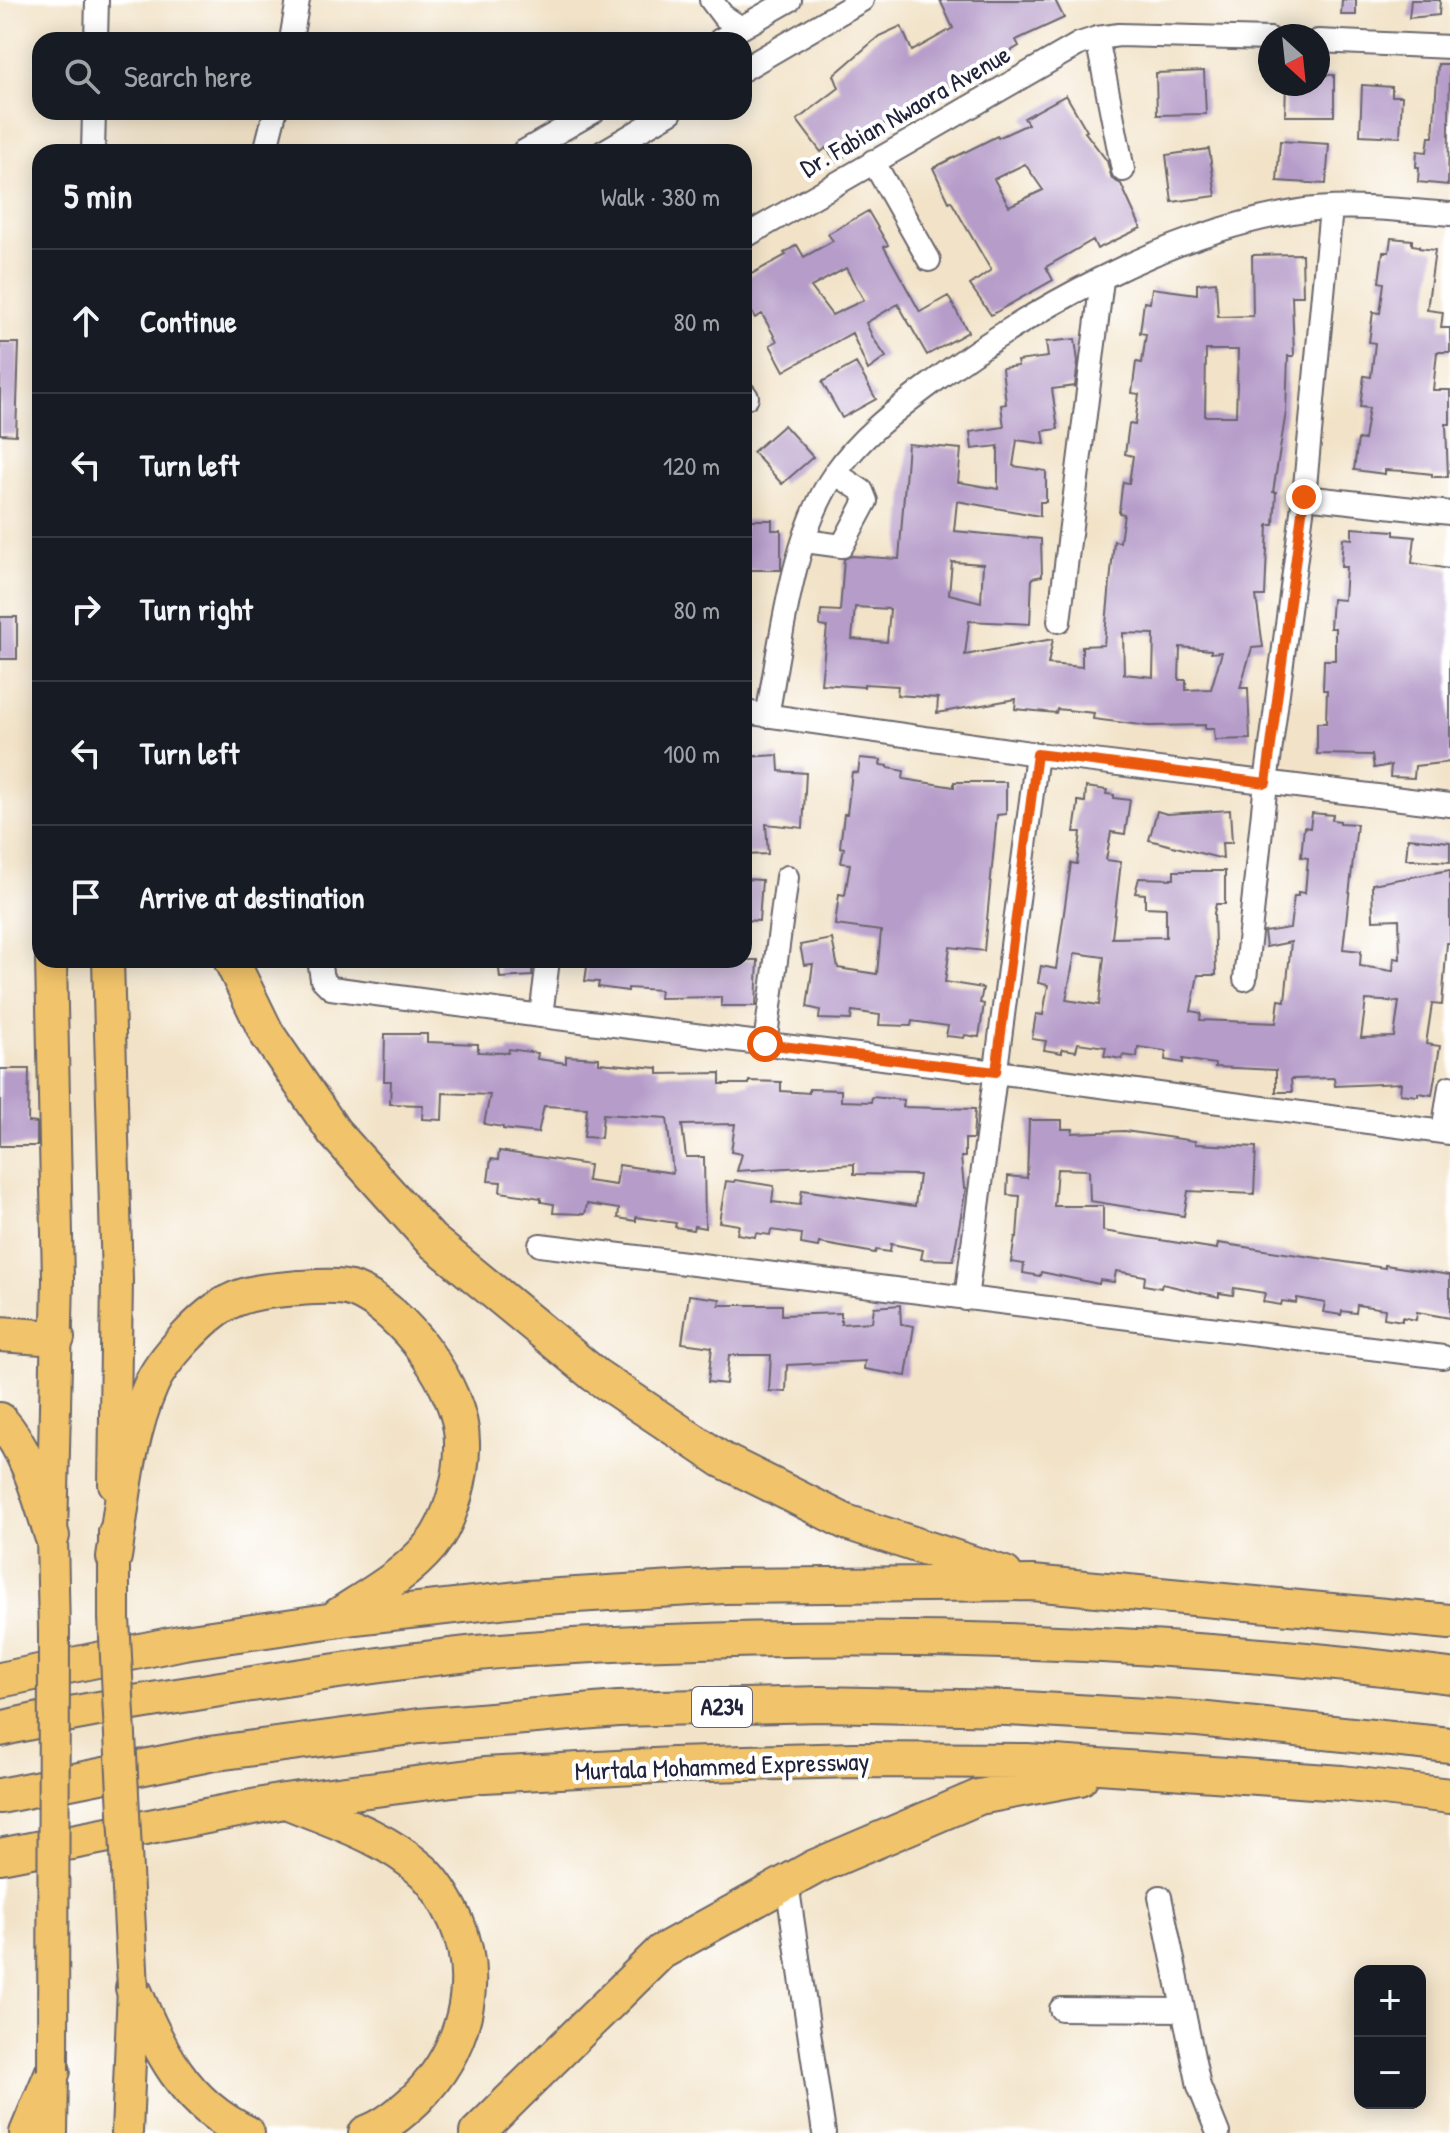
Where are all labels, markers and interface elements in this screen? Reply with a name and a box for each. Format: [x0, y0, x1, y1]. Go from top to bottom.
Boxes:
north arrow [1258, 24, 1330, 96]
search box [32, 32, 752, 120]
street label: Dr. Fabian Nwaora Avenue [793, 36, 1016, 185]
icon: search [60, 54, 104, 98]
text: Search here [124, 56, 252, 96]
text: 5 min [64, 173, 132, 219]
text: Walk · 380 m [601, 179, 720, 214]
icon: ahead [64, 299, 108, 343]
text: Continue [140, 301, 237, 341]
text: 80 m [673, 304, 720, 339]
icon: left [64, 443, 108, 487]
text: Turn left [140, 445, 239, 485]
text: 120 m [663, 448, 720, 483]
route end [1286, 479, 1322, 515]
icon: right [64, 587, 108, 631]
text: Turn right [140, 589, 253, 629]
text: 80 m [673, 592, 720, 627]
icon: left [64, 731, 108, 775]
text: Turn left [140, 733, 239, 773]
text: 100 m [664, 736, 720, 771]
icon: arrive [64, 875, 108, 919]
text: Arrive at destination [140, 877, 365, 917]
route start [747, 1026, 783, 1062]
road number: A234 [692, 1687, 752, 1727]
street label: Murtala Mohammed Expressway [574, 1743, 870, 1788]
map controls [1354, 1965, 1426, 2109]
button: + [1354, 1965, 1426, 2037]
button: − [1354, 2037, 1426, 2109]

